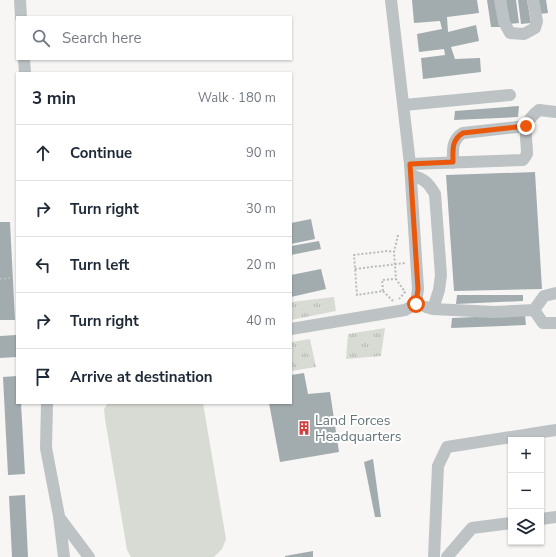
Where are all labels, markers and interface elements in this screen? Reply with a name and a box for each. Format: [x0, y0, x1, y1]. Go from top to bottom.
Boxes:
search box [16, 16, 292, 60]
icon: search [30, 27, 52, 49]
text: Search here [62, 28, 142, 48]
text: 3 min [32, 87, 76, 110]
text: Walk · 180 m [198, 89, 276, 107]
route end [517, 117, 535, 135]
icon: ahead [32, 142, 54, 164]
text: Continue [70, 143, 132, 163]
text: 90 m [246, 144, 276, 162]
icon: right [32, 198, 54, 220]
text: Turn right [70, 199, 139, 219]
text: 30 m [246, 200, 276, 218]
icon: left [32, 254, 54, 276]
text: Turn left [70, 255, 129, 275]
text: 20 m [246, 256, 276, 274]
route start [407, 295, 425, 313]
icon: right [32, 310, 54, 332]
text: Turn right [70, 311, 139, 331]
text: 40 m [246, 312, 276, 330]
icon: arrive [32, 366, 54, 388]
text: Arrive at destination [70, 367, 213, 387]
place label: Land Forces Headquarters [315, 411, 402, 446]
building icon: Land Forces Headquarters [296, 420, 312, 436]
map controls [508, 437, 544, 545]
button: + [508, 437, 544, 473]
button: − [508, 473, 544, 509]
button: layers [508, 509, 544, 545]

